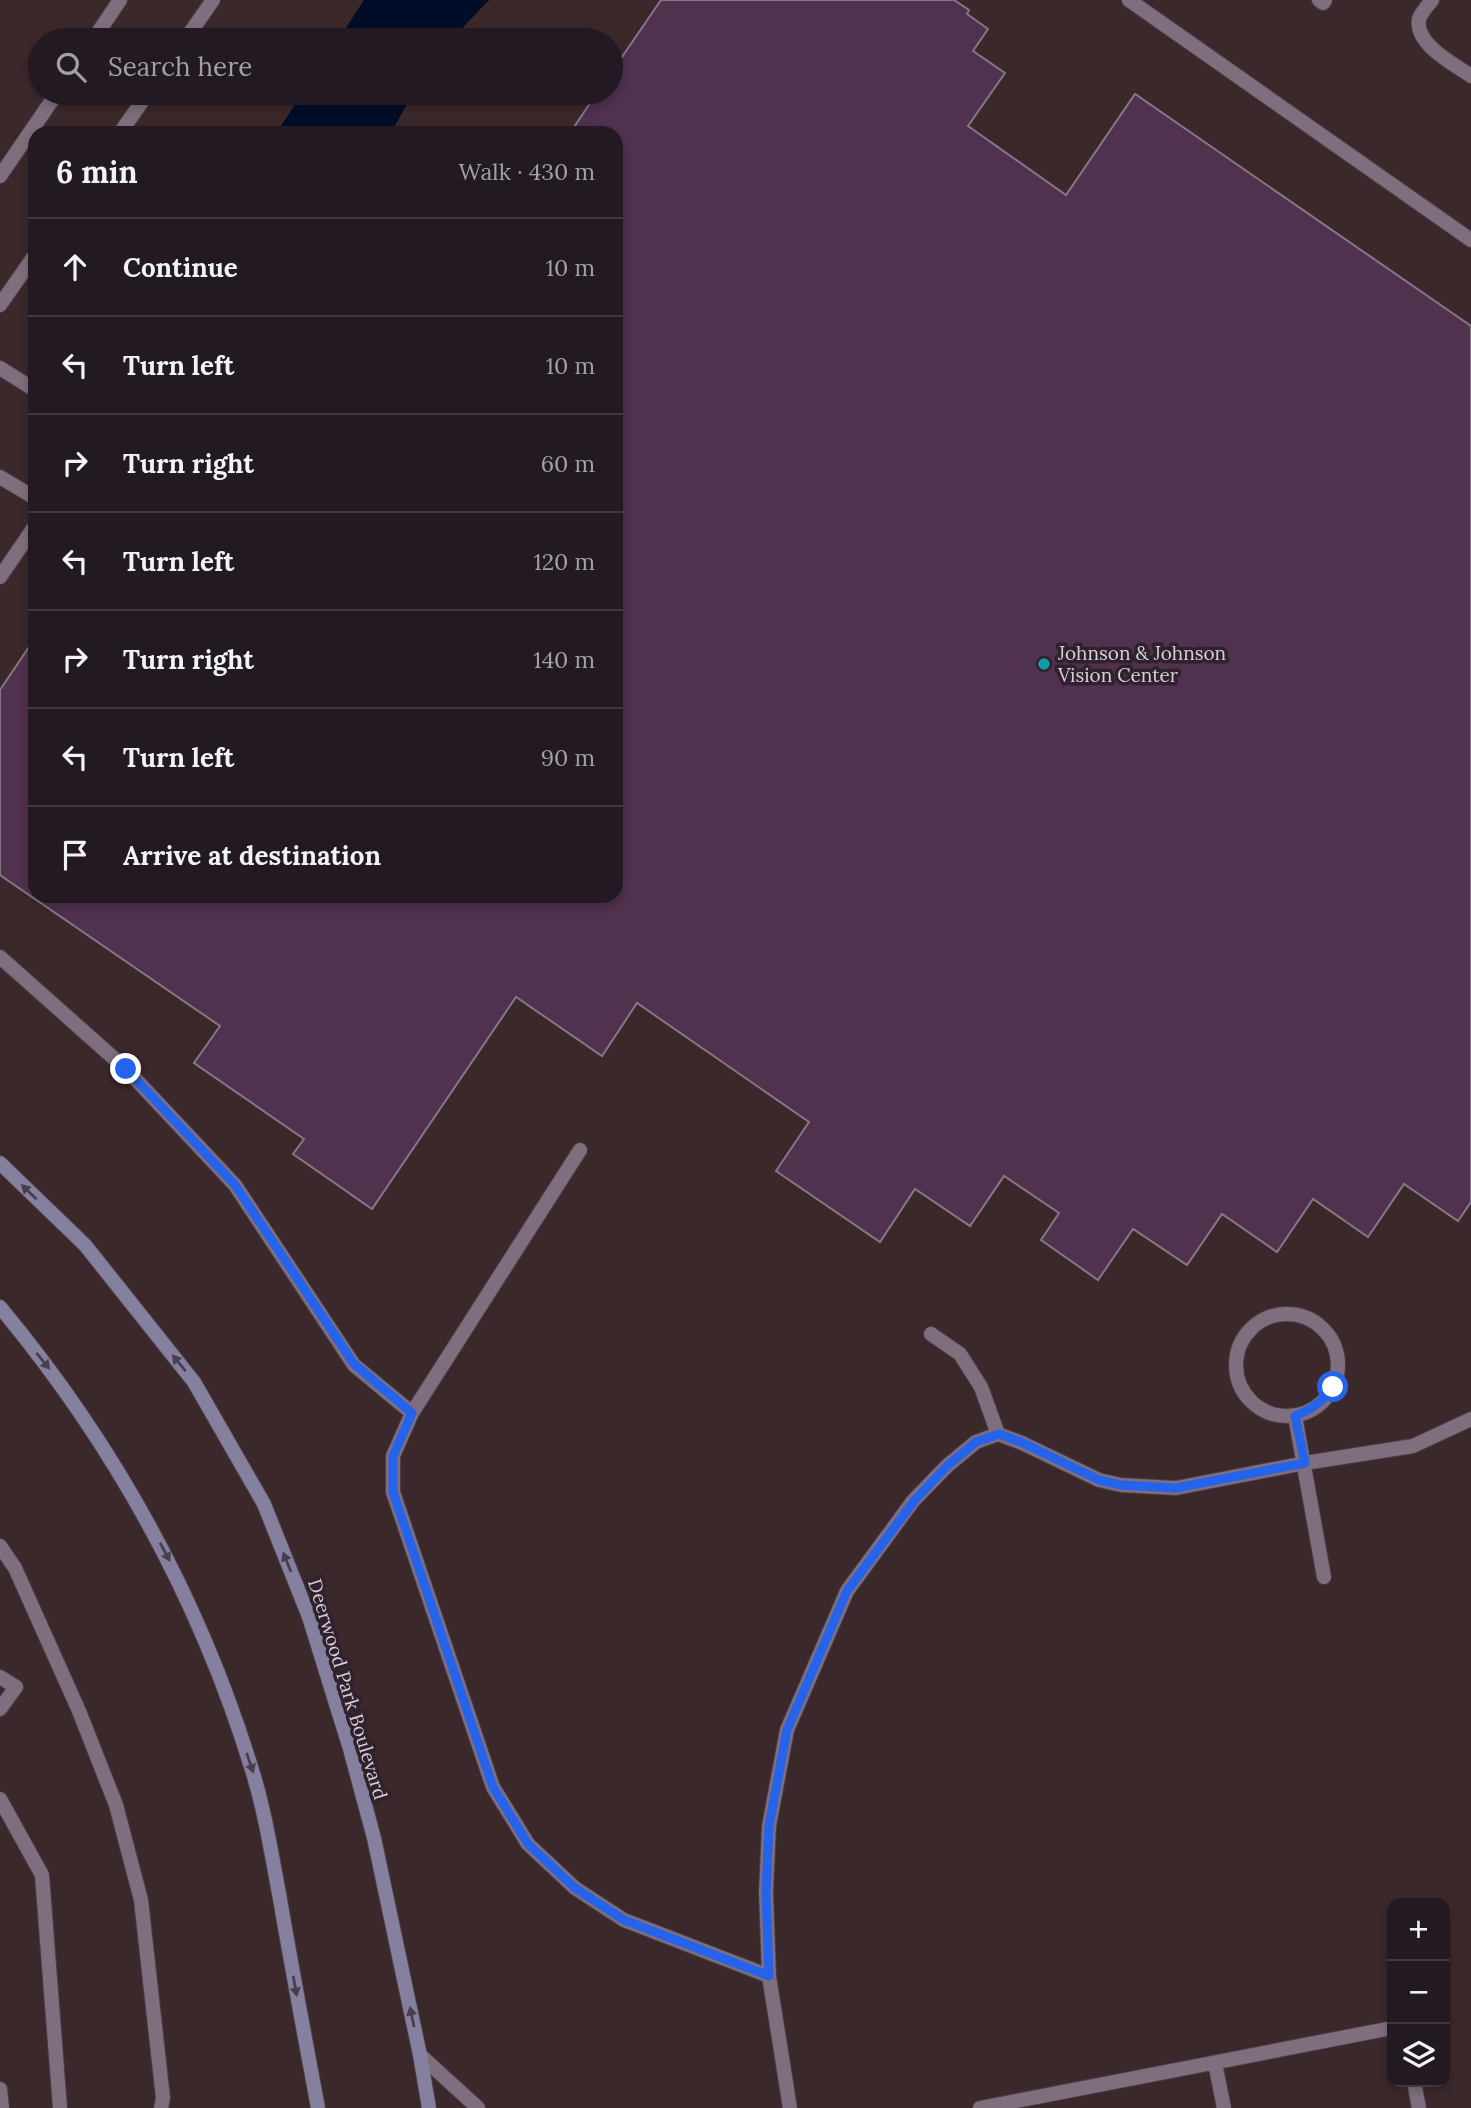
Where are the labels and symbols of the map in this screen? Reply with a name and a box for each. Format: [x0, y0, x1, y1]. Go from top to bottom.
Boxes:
place label: Johnson & Johnson Vision Center [1057, 641, 1226, 687]
marker: Johnson & Johnson Vision Center [1036, 656, 1052, 672]
route end [110, 1053, 141, 1084]
one-way arrow [21, 1183, 38, 1200]
one-way arrow [35, 1351, 50, 1369]
one-way arrow [171, 1354, 186, 1372]
route start [1317, 1371, 1348, 1402]
one-way arrow [158, 1543, 170, 1563]
one-way arrow [281, 1552, 293, 1572]
street label: Deerwood Park Boulevard [303, 1576, 393, 1802]
one-way arrow [245, 1753, 256, 1774]
one-way arrow [290, 1975, 301, 1997]
one-way arrow [406, 2006, 417, 2028]

